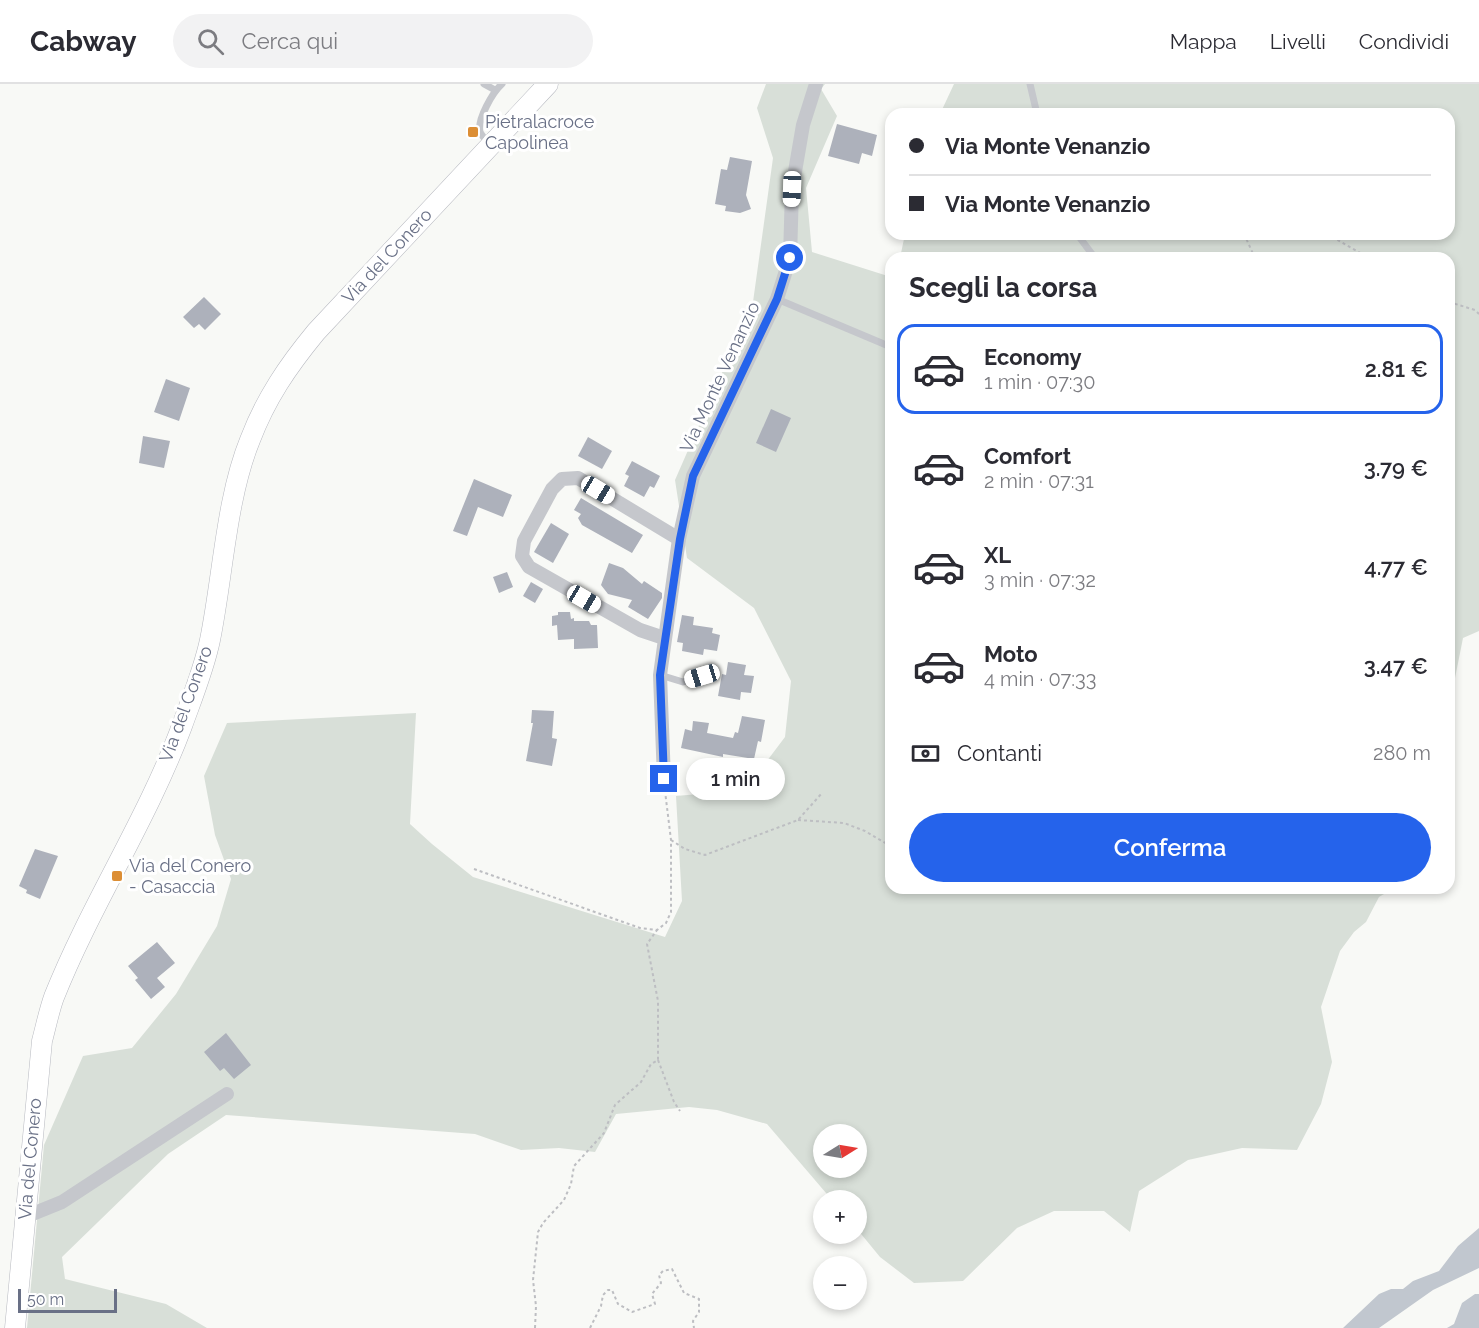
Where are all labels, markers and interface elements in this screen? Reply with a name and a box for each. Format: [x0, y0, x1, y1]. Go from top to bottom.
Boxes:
search box [173, 14, 593, 68]
text: Cabway [30, 25, 137, 58]
icon: search [194, 25, 227, 58]
text: Cerca qui [242, 28, 338, 54]
text: Mappa [1170, 29, 1237, 54]
text: Livelli [1270, 29, 1326, 54]
text: Condividi [1359, 29, 1449, 54]
place label: Pietralacroce Capolinea [485, 111, 595, 153]
marker: Pietralacroce Capolinea [466, 125, 480, 139]
text: Via Monte Venanzio [945, 133, 1150, 159]
car [782, 171, 802, 207]
text: Via Monte Venanzio [945, 191, 1150, 217]
street label: Via del Conero [337, 204, 436, 307]
route start [776, 244, 803, 271]
text: Scegli la corsa [909, 272, 1097, 303]
street label: Via Monte Venanzio [675, 298, 764, 455]
icon: car [912, 342, 966, 396]
text: Economy [984, 344, 1082, 370]
text: 2.81 € [1365, 356, 1428, 382]
text: 1 min · 07:30 [984, 370, 1096, 394]
icon: car [912, 441, 966, 495]
text: Comfort [984, 443, 1071, 469]
text: 3.79 € [1364, 455, 1428, 481]
text: 2 min · 07:31 [984, 469, 1094, 493]
car [578, 473, 618, 507]
icon: car [912, 540, 966, 594]
text: XL [984, 542, 1011, 568]
text: 4.77 € [1364, 554, 1428, 580]
text: 3 min · 07:32 [984, 568, 1096, 592]
car [564, 582, 604, 616]
icon: car [912, 639, 966, 693]
text: Moto [984, 641, 1038, 667]
street label: Via del Conero [155, 643, 216, 765]
text: 3.47 € [1364, 653, 1428, 679]
car [682, 662, 722, 690]
text: 4 min · 07:33 [984, 667, 1096, 691]
icon: cash [909, 737, 942, 770]
text: Contanti [957, 740, 1042, 766]
text: 280 m [1373, 741, 1431, 765]
callout: 1 min [685, 758, 784, 800]
route end [650, 765, 677, 792]
text: 1 min [711, 767, 760, 791]
button: Conferma [909, 813, 1431, 882]
place label: Via del Conero - Casaccia [129, 855, 251, 897]
marker: Via del Conero - Casaccia [110, 869, 124, 883]
street label: Via del Conero [14, 1097, 45, 1221]
north arrow [813, 1124, 867, 1178]
map controls [813, 1124, 867, 1310]
button: + [813, 1190, 867, 1244]
button: − [813, 1256, 867, 1310]
scale bar [18, 1286, 117, 1314]
text: 50 m [27, 1290, 64, 1309]

